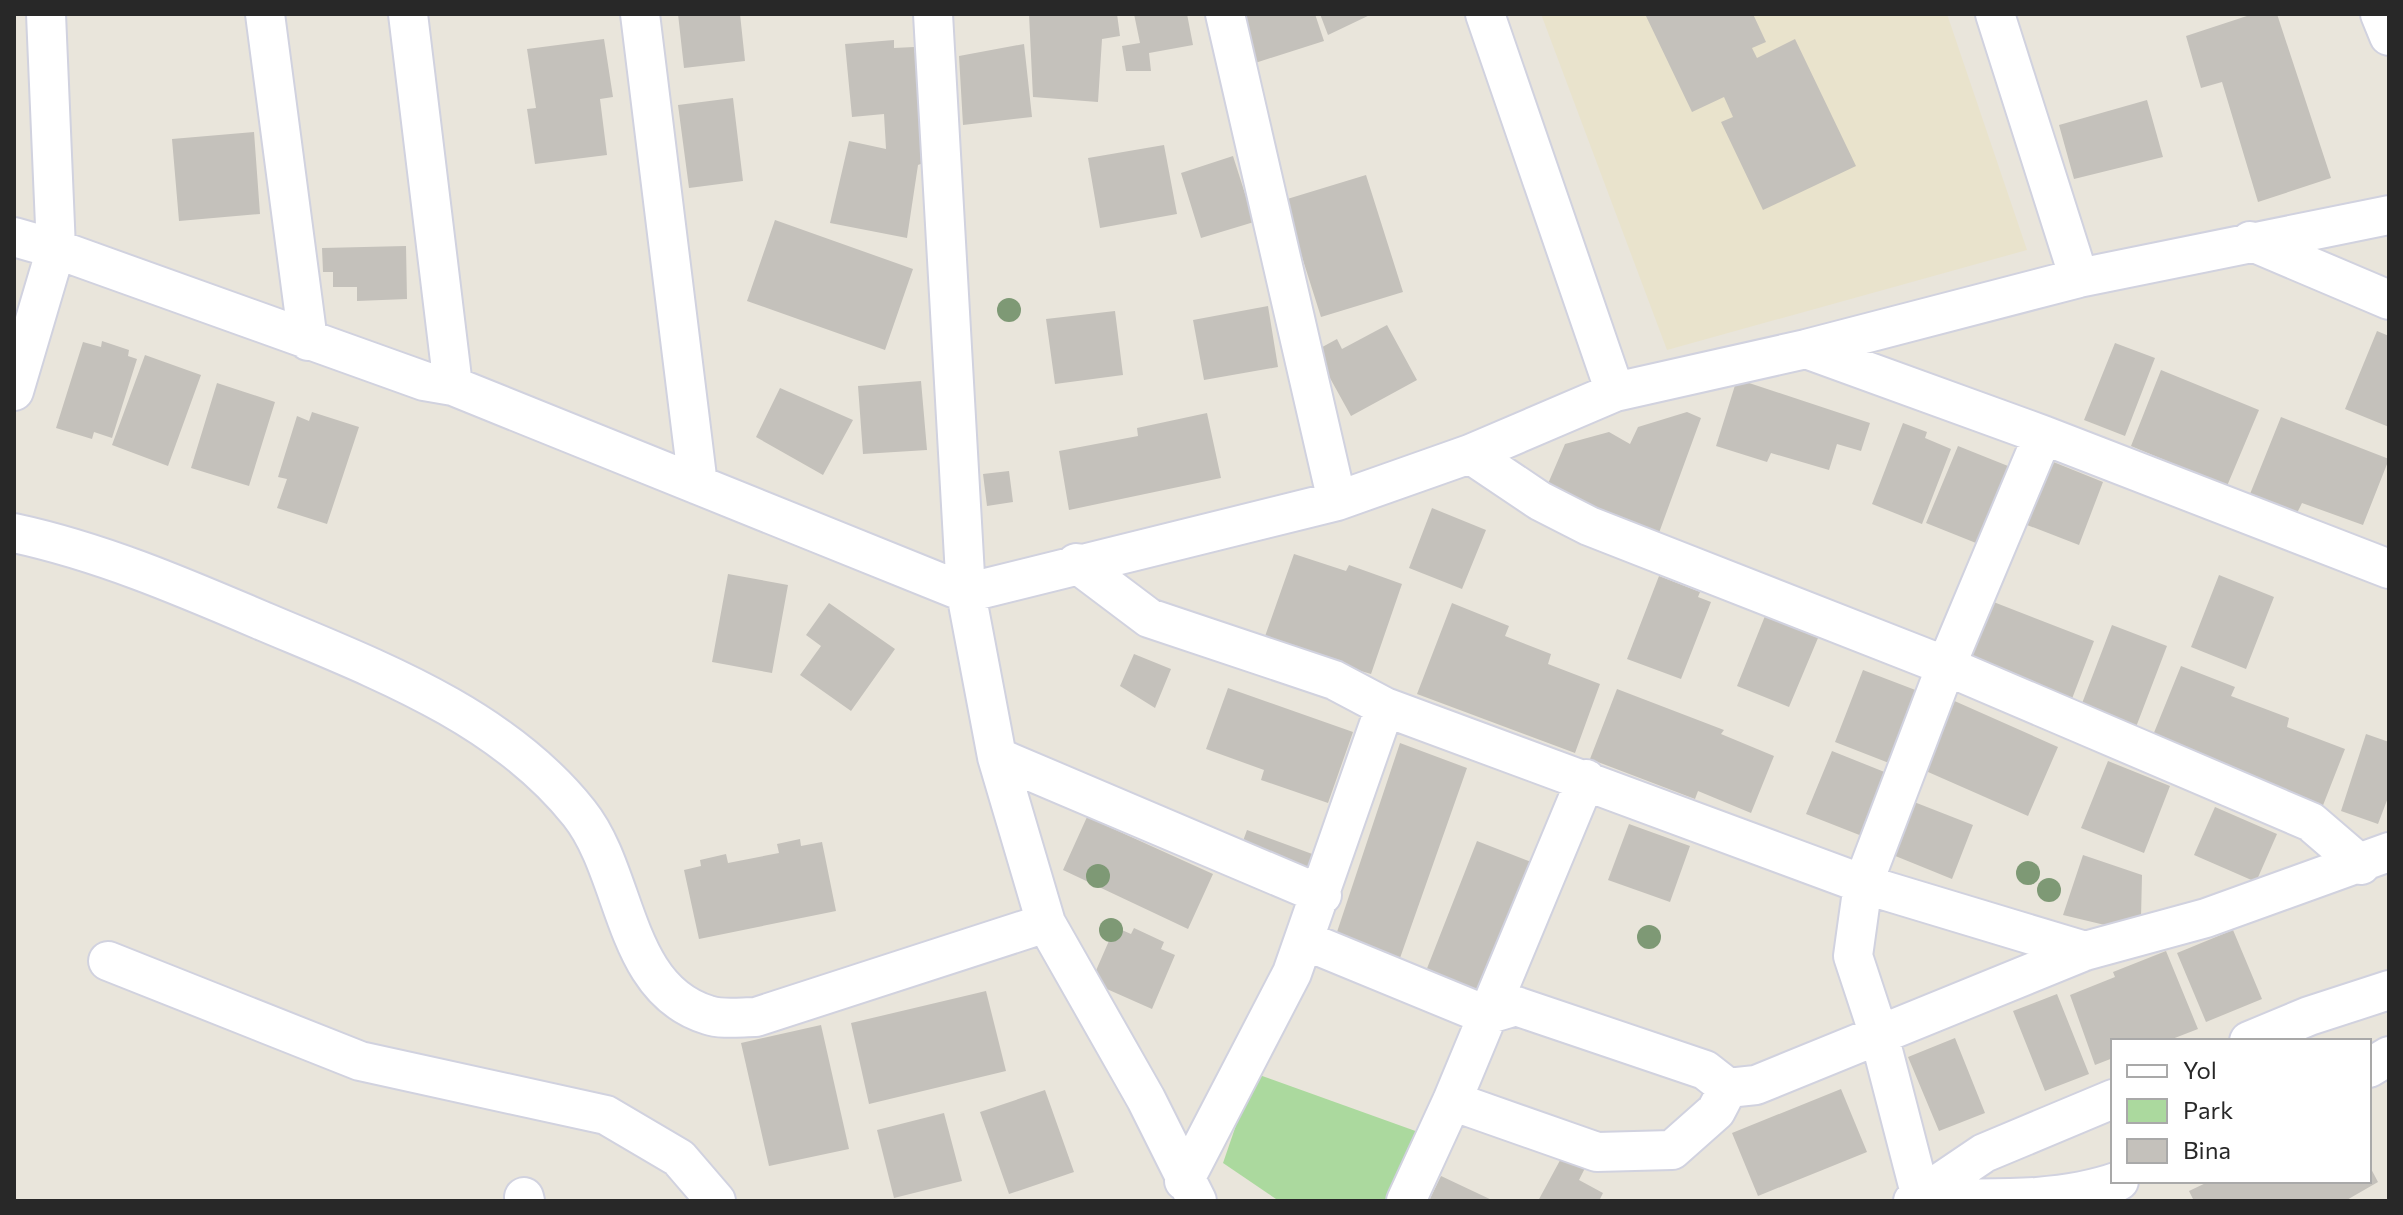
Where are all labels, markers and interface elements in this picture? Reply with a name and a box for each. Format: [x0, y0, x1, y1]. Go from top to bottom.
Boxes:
legend [2111, 1039, 2371, 1183]
text: Yol [2183, 1055, 2217, 1084]
text: Park [2183, 1095, 2233, 1124]
text: Bina [2183, 1135, 2231, 1164]

